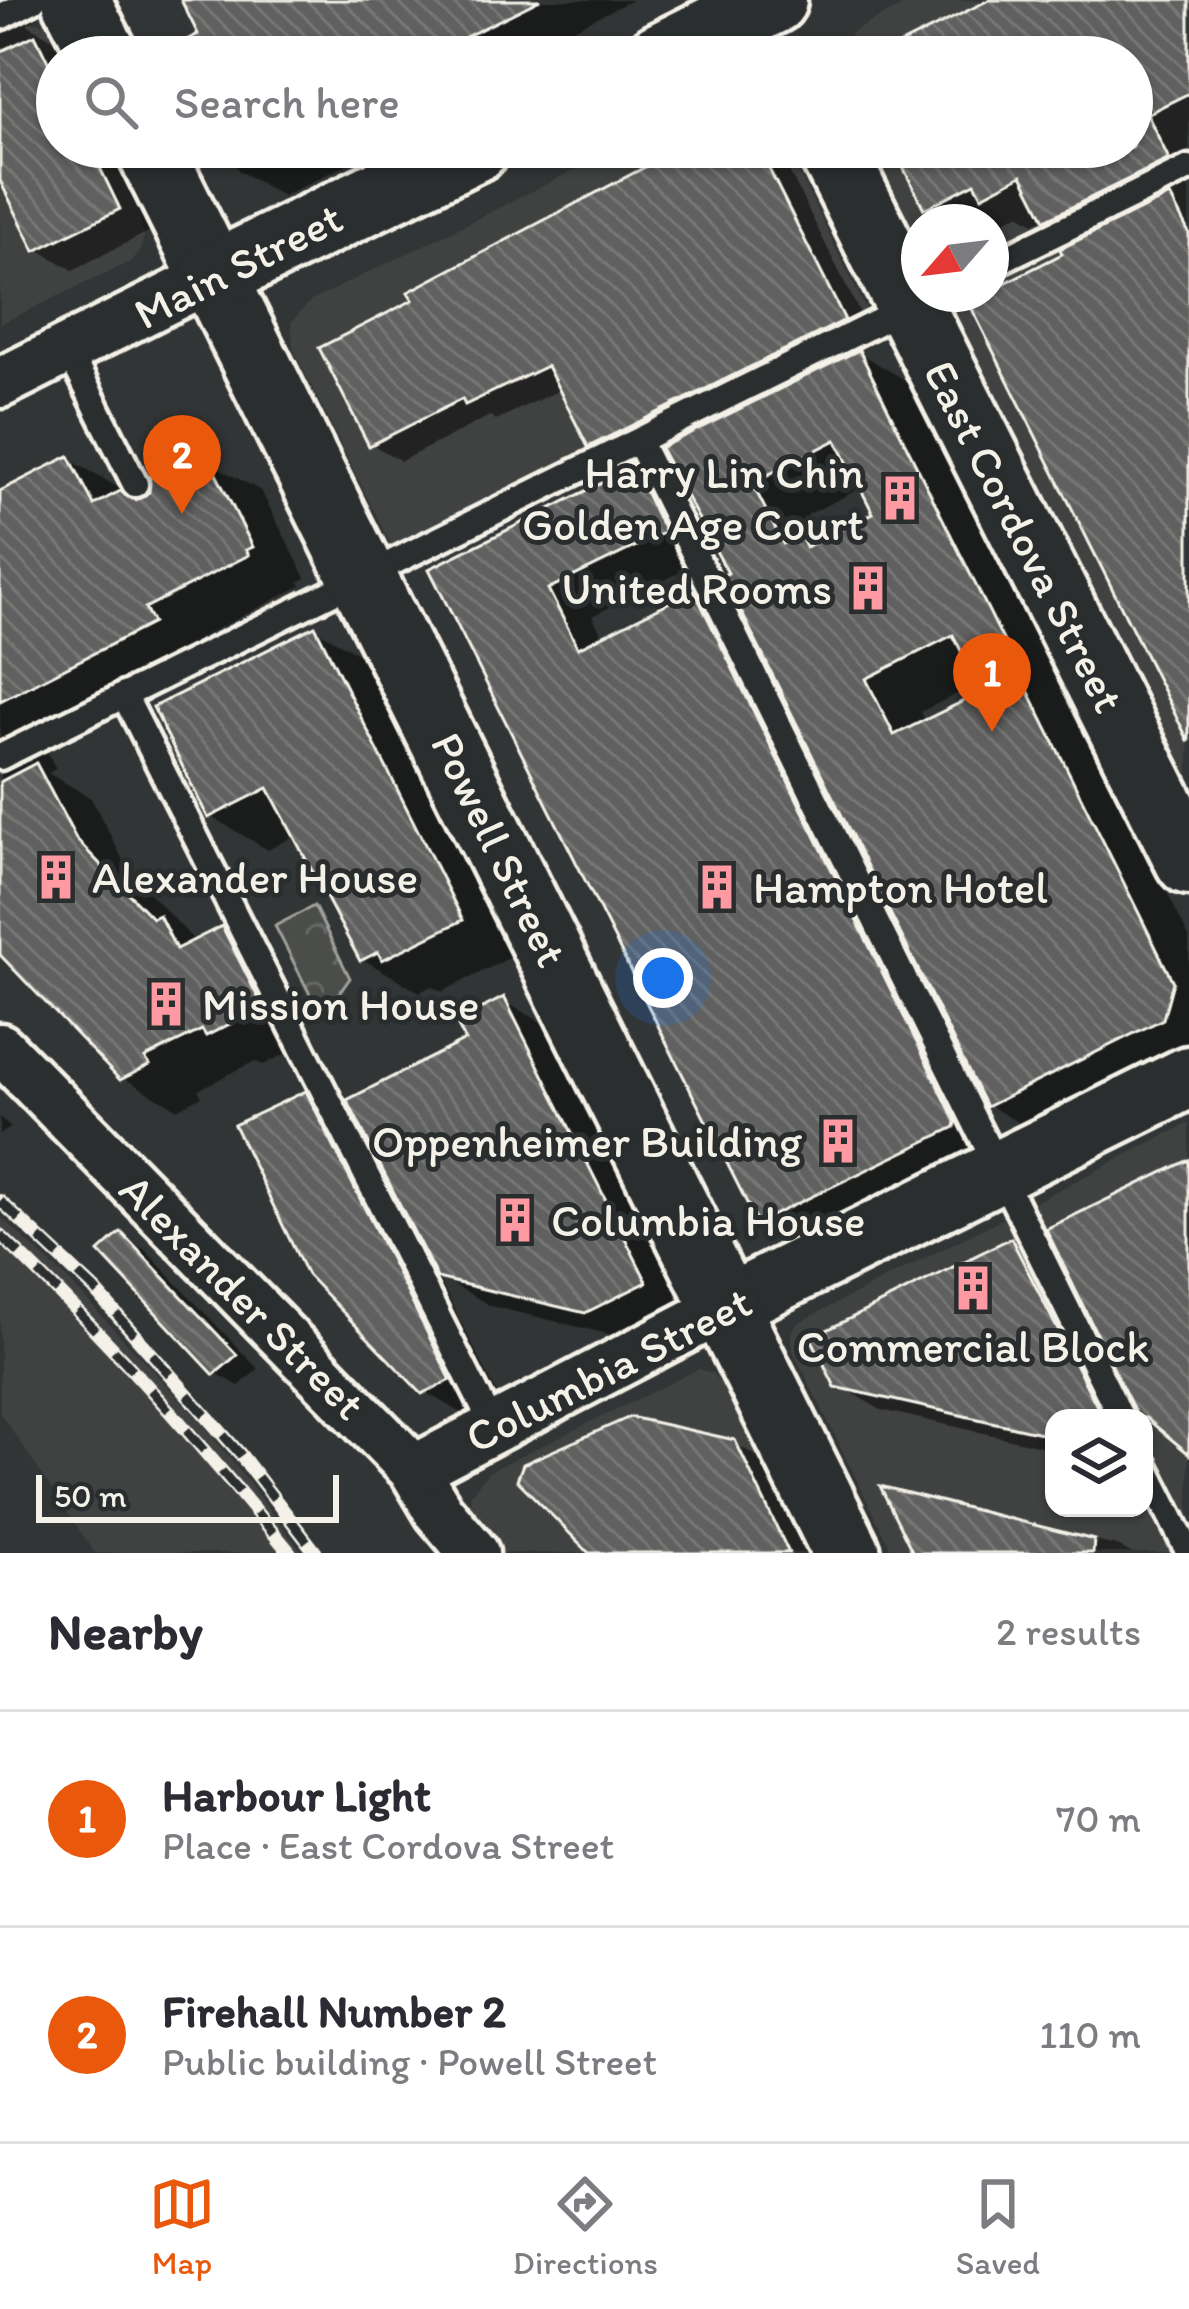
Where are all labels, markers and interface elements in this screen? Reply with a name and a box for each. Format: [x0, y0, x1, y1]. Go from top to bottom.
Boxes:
search box [36, 36, 1153, 168]
icon: search [78, 69, 144, 135]
text: Search here [174, 75, 400, 129]
street label: Main Street [125, 190, 351, 340]
north arrow [901, 204, 1009, 312]
street label: East Cordova Street [913, 351, 1137, 721]
pin: 2 [143, 415, 221, 514]
place label: Harry Lin Chin Golden Age Court [522, 445, 864, 551]
building icon: Harry Lin Chin Golden Age Court [875, 473, 925, 523]
place label: United Rooms [561, 561, 832, 615]
building icon: United Rooms [843, 563, 893, 613]
pin: 1 [953, 633, 1031, 732]
street label: Powell Street [420, 723, 580, 975]
place label: Alexander House [92, 850, 418, 904]
building icon: Alexander House [31, 852, 81, 902]
place label: Hampton Hotel [753, 860, 1048, 914]
building icon: Hampton Hotel [692, 862, 742, 912]
your location [633, 948, 693, 1008]
place label: Mission House [202, 977, 479, 1031]
building icon: Mission House [141, 979, 191, 1029]
place label: Oppenheimer Building [372, 1114, 802, 1168]
building icon: Oppenheimer Building [813, 1116, 863, 1166]
street label: Alexander Street [109, 1162, 377, 1430]
place label: Columbia House [551, 1193, 866, 1247]
building icon: Columbia House [490, 1195, 540, 1245]
building icon: Commercial Block [948, 1263, 998, 1313]
street label: Columbia Street [456, 1274, 760, 1464]
place label: Commercial Block [797, 1319, 1149, 1373]
map controls [1045, 1409, 1153, 1517]
button: layers [1045, 1409, 1153, 1517]
scale bar [36, 1469, 339, 1522]
text: 50 m [54, 1476, 127, 1515]
text: Nearby [48, 1601, 203, 1662]
text: 2 results [996, 1608, 1141, 1655]
text: Harbour Light [162, 1768, 431, 1822]
text: 1 [78, 1795, 96, 1842]
text: 70 m [1056, 1795, 1141, 1842]
text: Place · East Cordova Street [162, 1822, 614, 1869]
text: Firehall Number 2 [162, 1984, 506, 2038]
text: 2 [77, 2011, 97, 2058]
text: 110 m [1039, 2011, 1141, 2058]
text: Public building · Powell Street [162, 2038, 657, 2085]
tab: Map [149, 2171, 215, 2282]
tab: Directions [513, 2171, 658, 2282]
tab: Saved [956, 2171, 1040, 2282]

